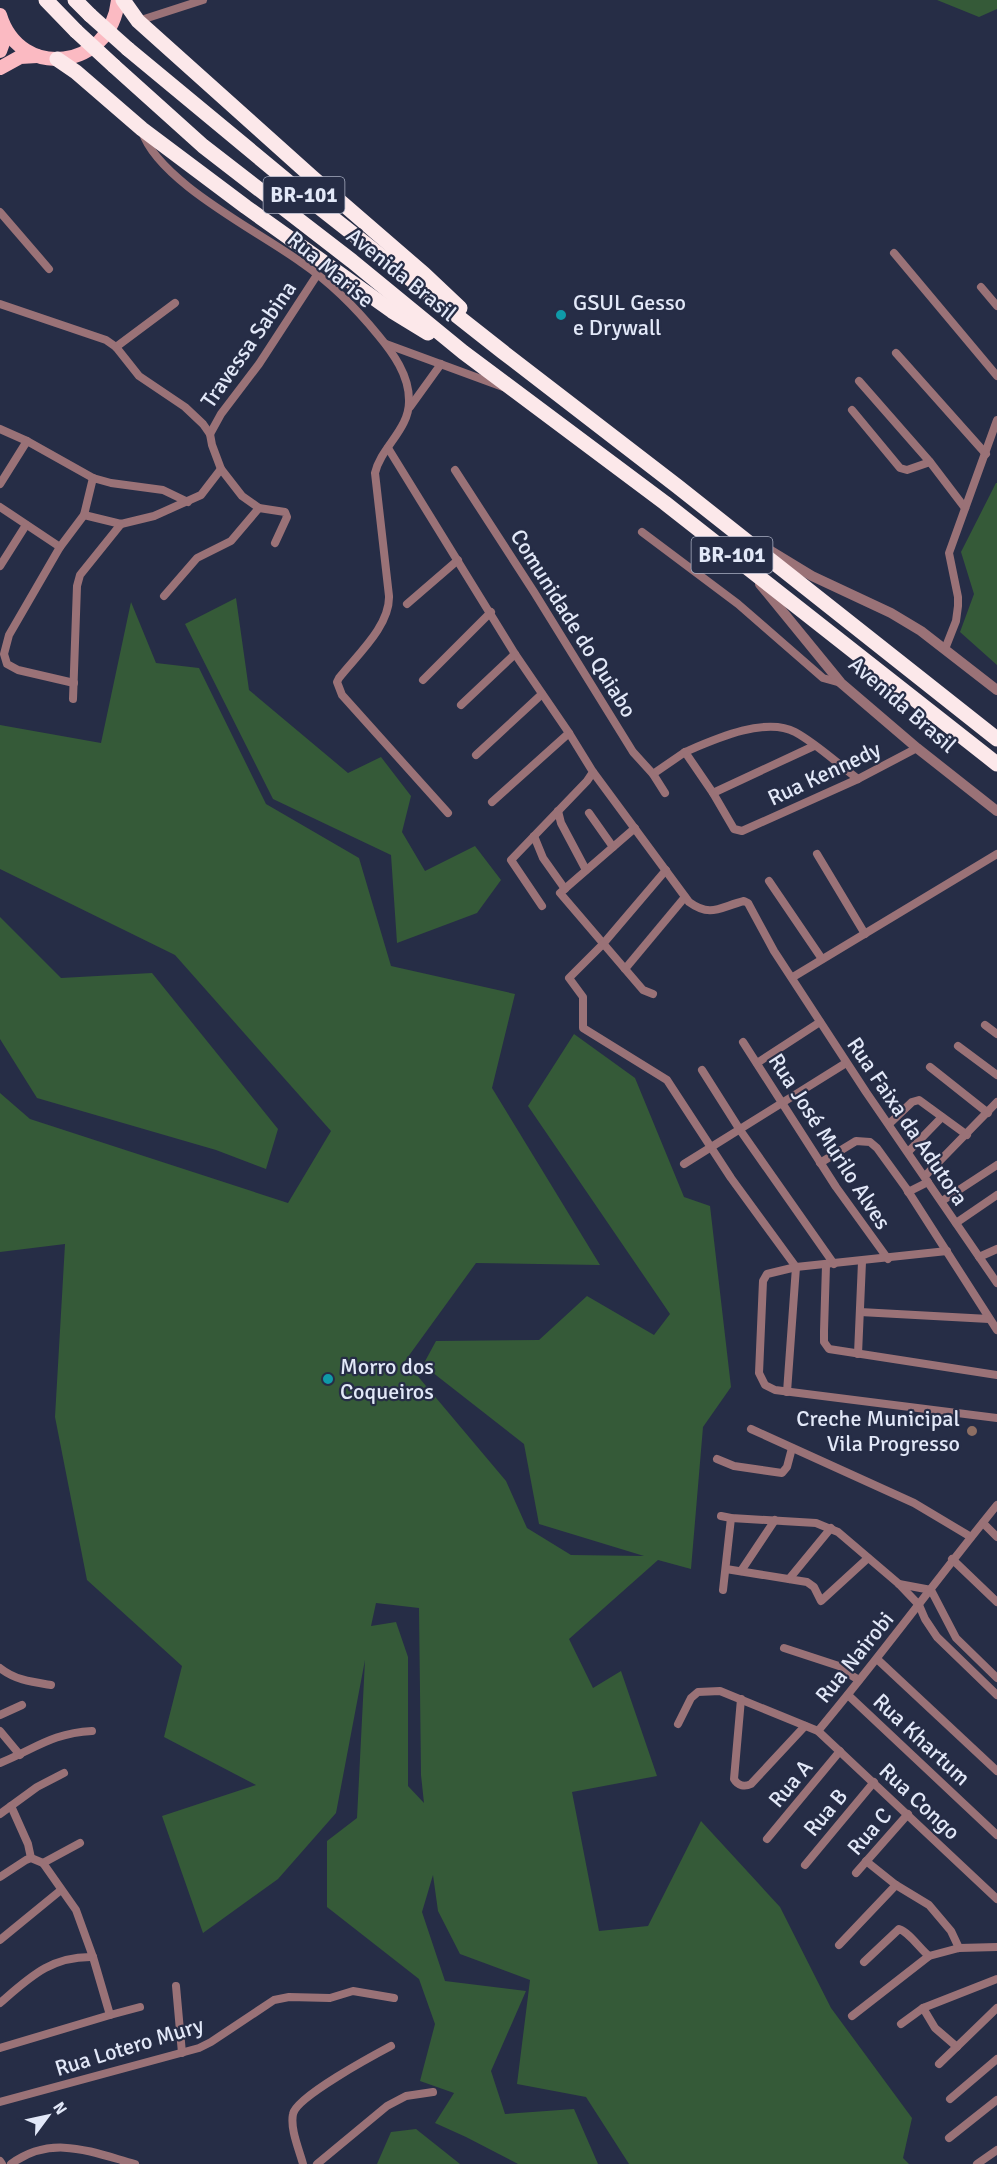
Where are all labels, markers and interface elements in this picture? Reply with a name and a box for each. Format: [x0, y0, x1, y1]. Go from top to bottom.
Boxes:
road number: BR-101 [264, 177, 344, 213]
street label: Avenida Brasil [341, 222, 462, 327]
street label: Rua Marise [282, 225, 379, 313]
street label: Travessa Sabina [195, 276, 302, 413]
place label: GSUL Gesso e Drywall [573, 289, 686, 341]
marker: GSUL Gesso e Drywall [554, 308, 568, 322]
street label: Comunidade do Quiabo [505, 524, 642, 722]
road number: BR-101 [692, 537, 772, 573]
street label: Avenida Brasil [843, 650, 962, 758]
street label: Rua Kennedy [763, 735, 886, 811]
street label: Rua Faixa da Adutora [841, 1032, 974, 1211]
street label: Rua José Murilo Alves [763, 1048, 896, 1234]
place label: Morro dos Coqueiros [340, 1353, 434, 1405]
marker: Morro dos Coqueiros [321, 1372, 335, 1386]
place label: Creche Municipal Vila Progresso [796, 1405, 960, 1457]
marker: Creche Municipal Vila Progresso [965, 1424, 979, 1438]
street label: Rua Nairobi [809, 1606, 899, 1708]
street label: Rua Khartum [868, 1688, 976, 1791]
street label: Rua A [763, 1753, 818, 1813]
street label: Rua Congo [874, 1757, 966, 1845]
street label: Rua B [798, 1783, 853, 1842]
street label: Rua C [841, 1802, 897, 1861]
street label: Rua Lotero Mury [51, 2011, 207, 2082]
north arrow [18, 2086, 78, 2146]
text: N [48, 2098, 71, 2118]

